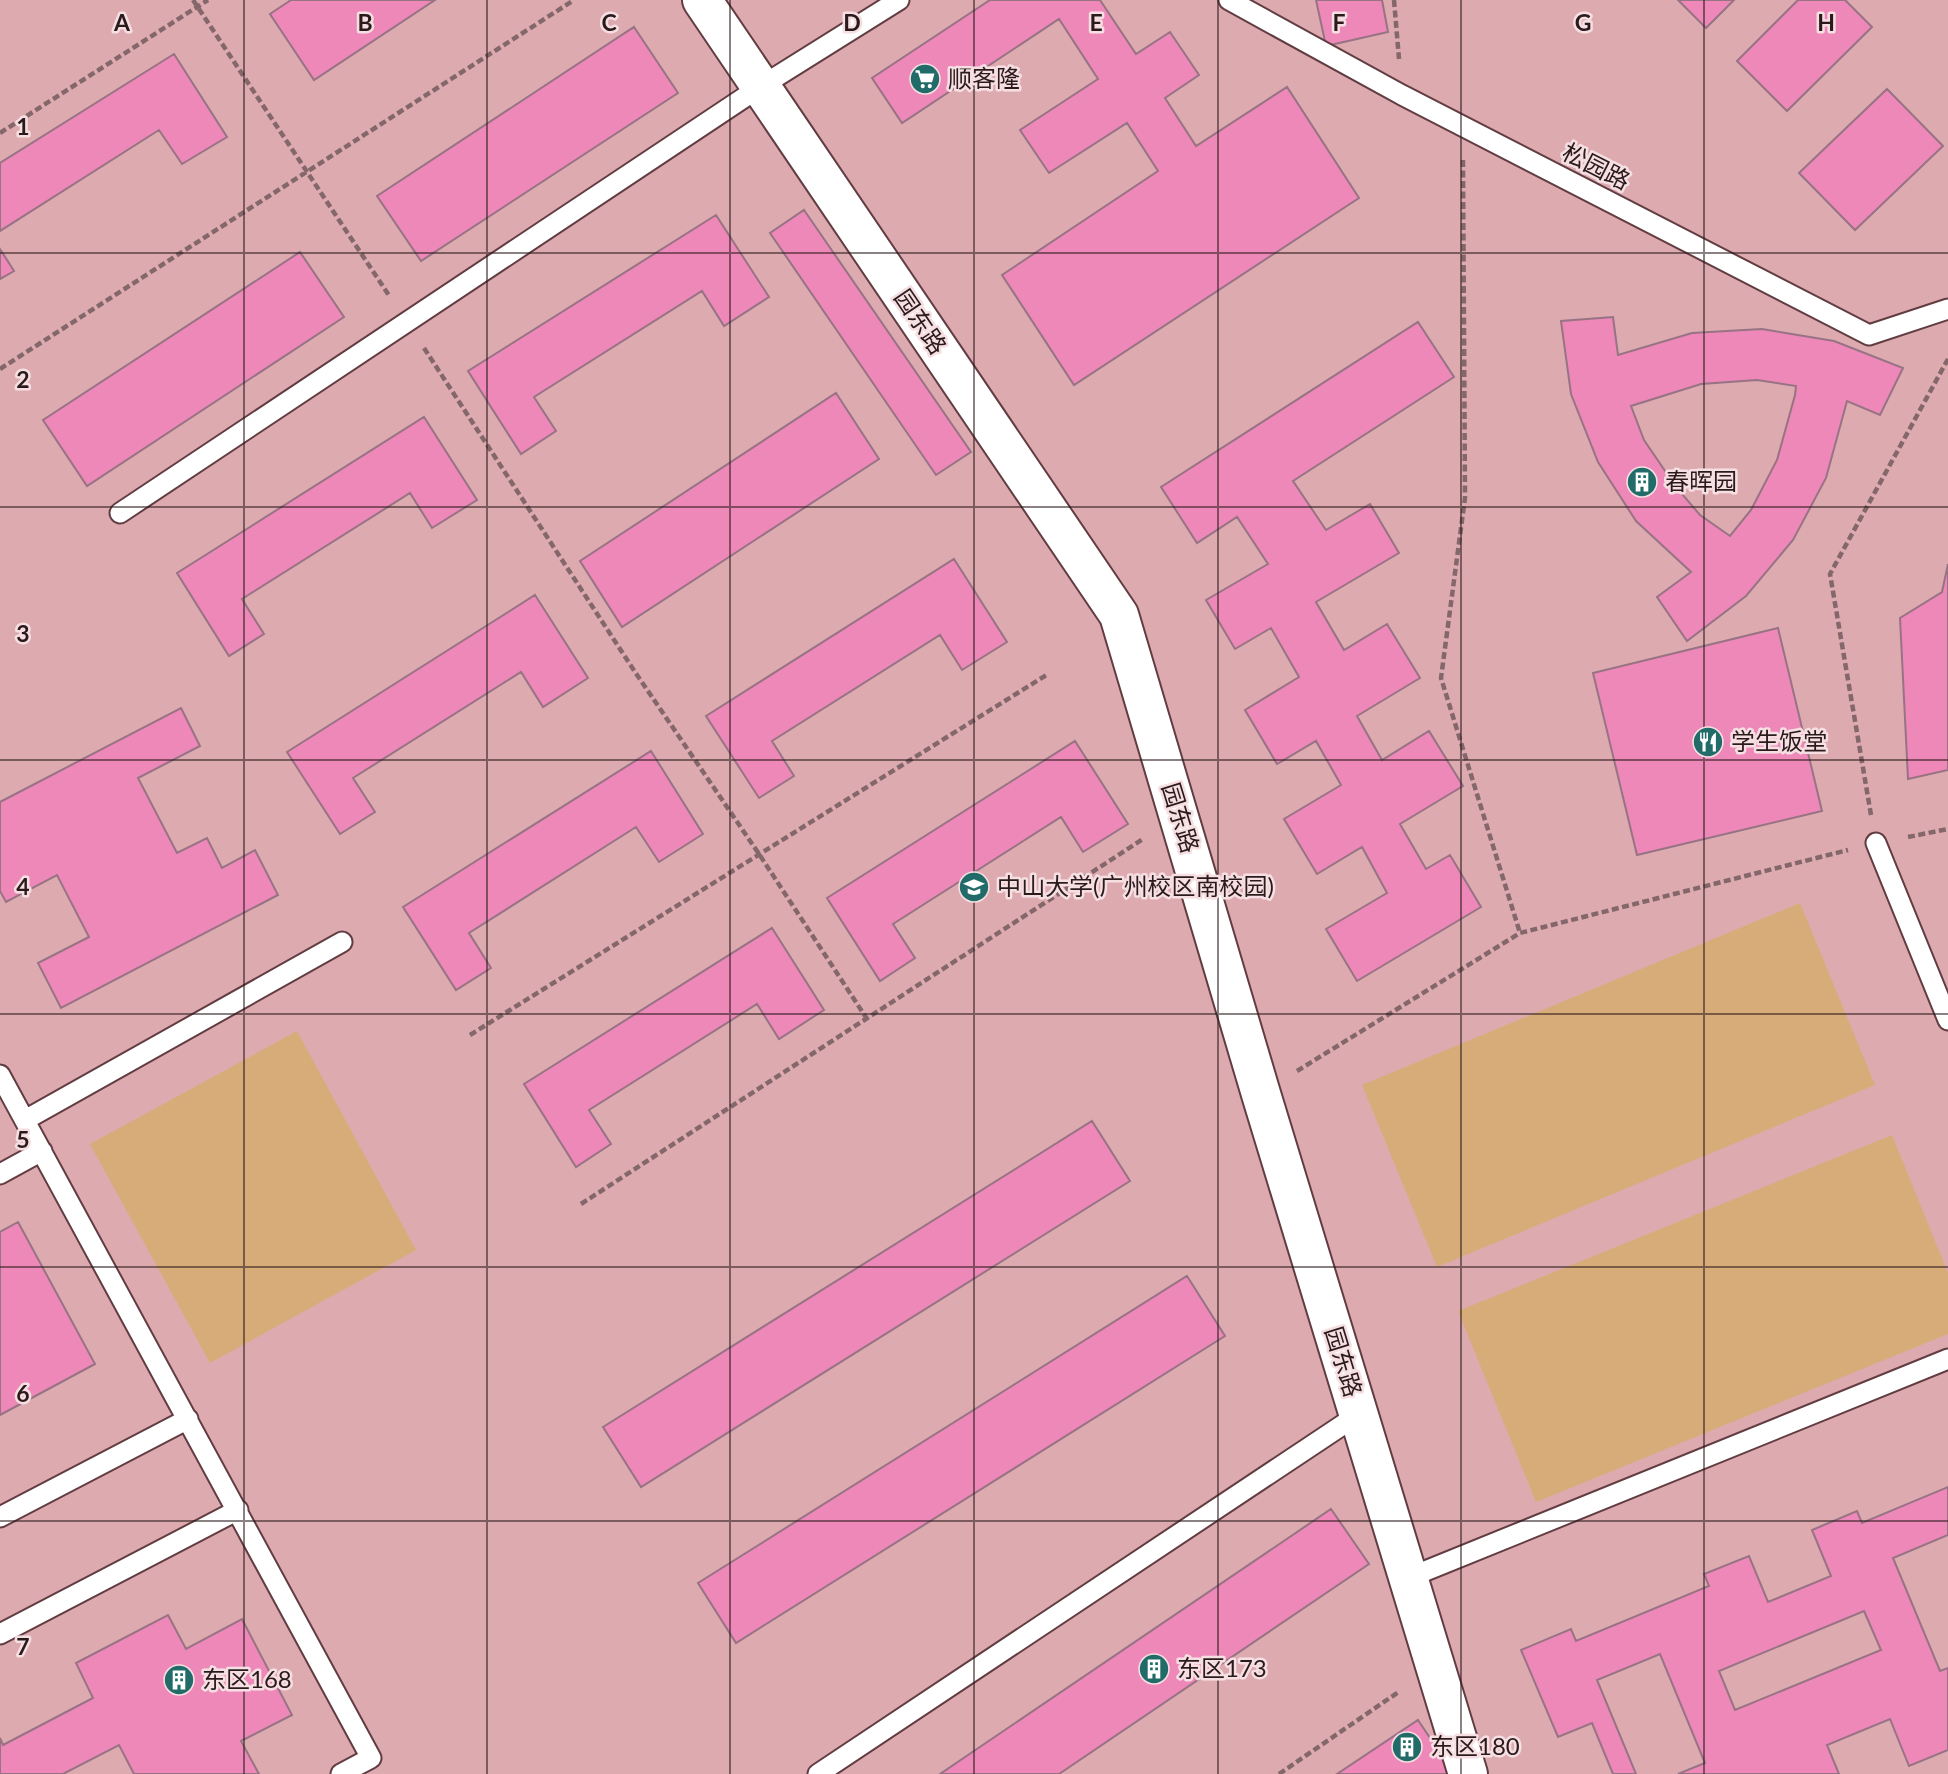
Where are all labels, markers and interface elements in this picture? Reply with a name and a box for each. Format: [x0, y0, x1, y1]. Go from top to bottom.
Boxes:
text: A [113, 8, 131, 36]
text: B [357, 8, 373, 36]
text: C [601, 8, 617, 36]
text: D [843, 8, 861, 36]
text: E [1089, 8, 1103, 36]
text: F [1332, 8, 1346, 36]
text: G [1575, 8, 1591, 36]
text: H [1817, 8, 1835, 36]
supermarket icon: 顺客隆 [908, 62, 942, 96]
place label: 顺客隆 [948, 63, 1020, 92]
text: 1 [16, 112, 30, 140]
street label: 松园路 [1558, 136, 1635, 195]
street label: 园东路 [889, 283, 953, 359]
text: 2 [16, 365, 30, 393]
building icon: 春晖园 [1625, 465, 1659, 499]
place label: 春晖园 [1665, 466, 1737, 495]
text: 3 [16, 619, 30, 647]
restaurant icon: 学生饭堂 [1691, 725, 1725, 759]
place label: 学生饭堂 [1731, 726, 1827, 755]
street label: 园东路 [1157, 779, 1206, 856]
school or university icon: 中山大学(广州校区南校园) [957, 870, 991, 904]
place label: 中山大学(广州校区南校园) [997, 871, 1274, 900]
text: 4 [16, 872, 30, 900]
text: 5 [16, 1125, 30, 1153]
street label: 园东路 [1320, 1323, 1369, 1400]
text: 6 [16, 1379, 30, 1407]
text: 7 [16, 1632, 30, 1660]
building icon: 东区173 [1137, 1652, 1171, 1686]
place label: 东区173 [1177, 1653, 1267, 1682]
building icon: 东区168 [162, 1663, 196, 1697]
place label: 东区168 [202, 1664, 292, 1693]
building icon: 东区180 [1390, 1730, 1424, 1764]
place label: 东区180 [1430, 1731, 1520, 1760]

